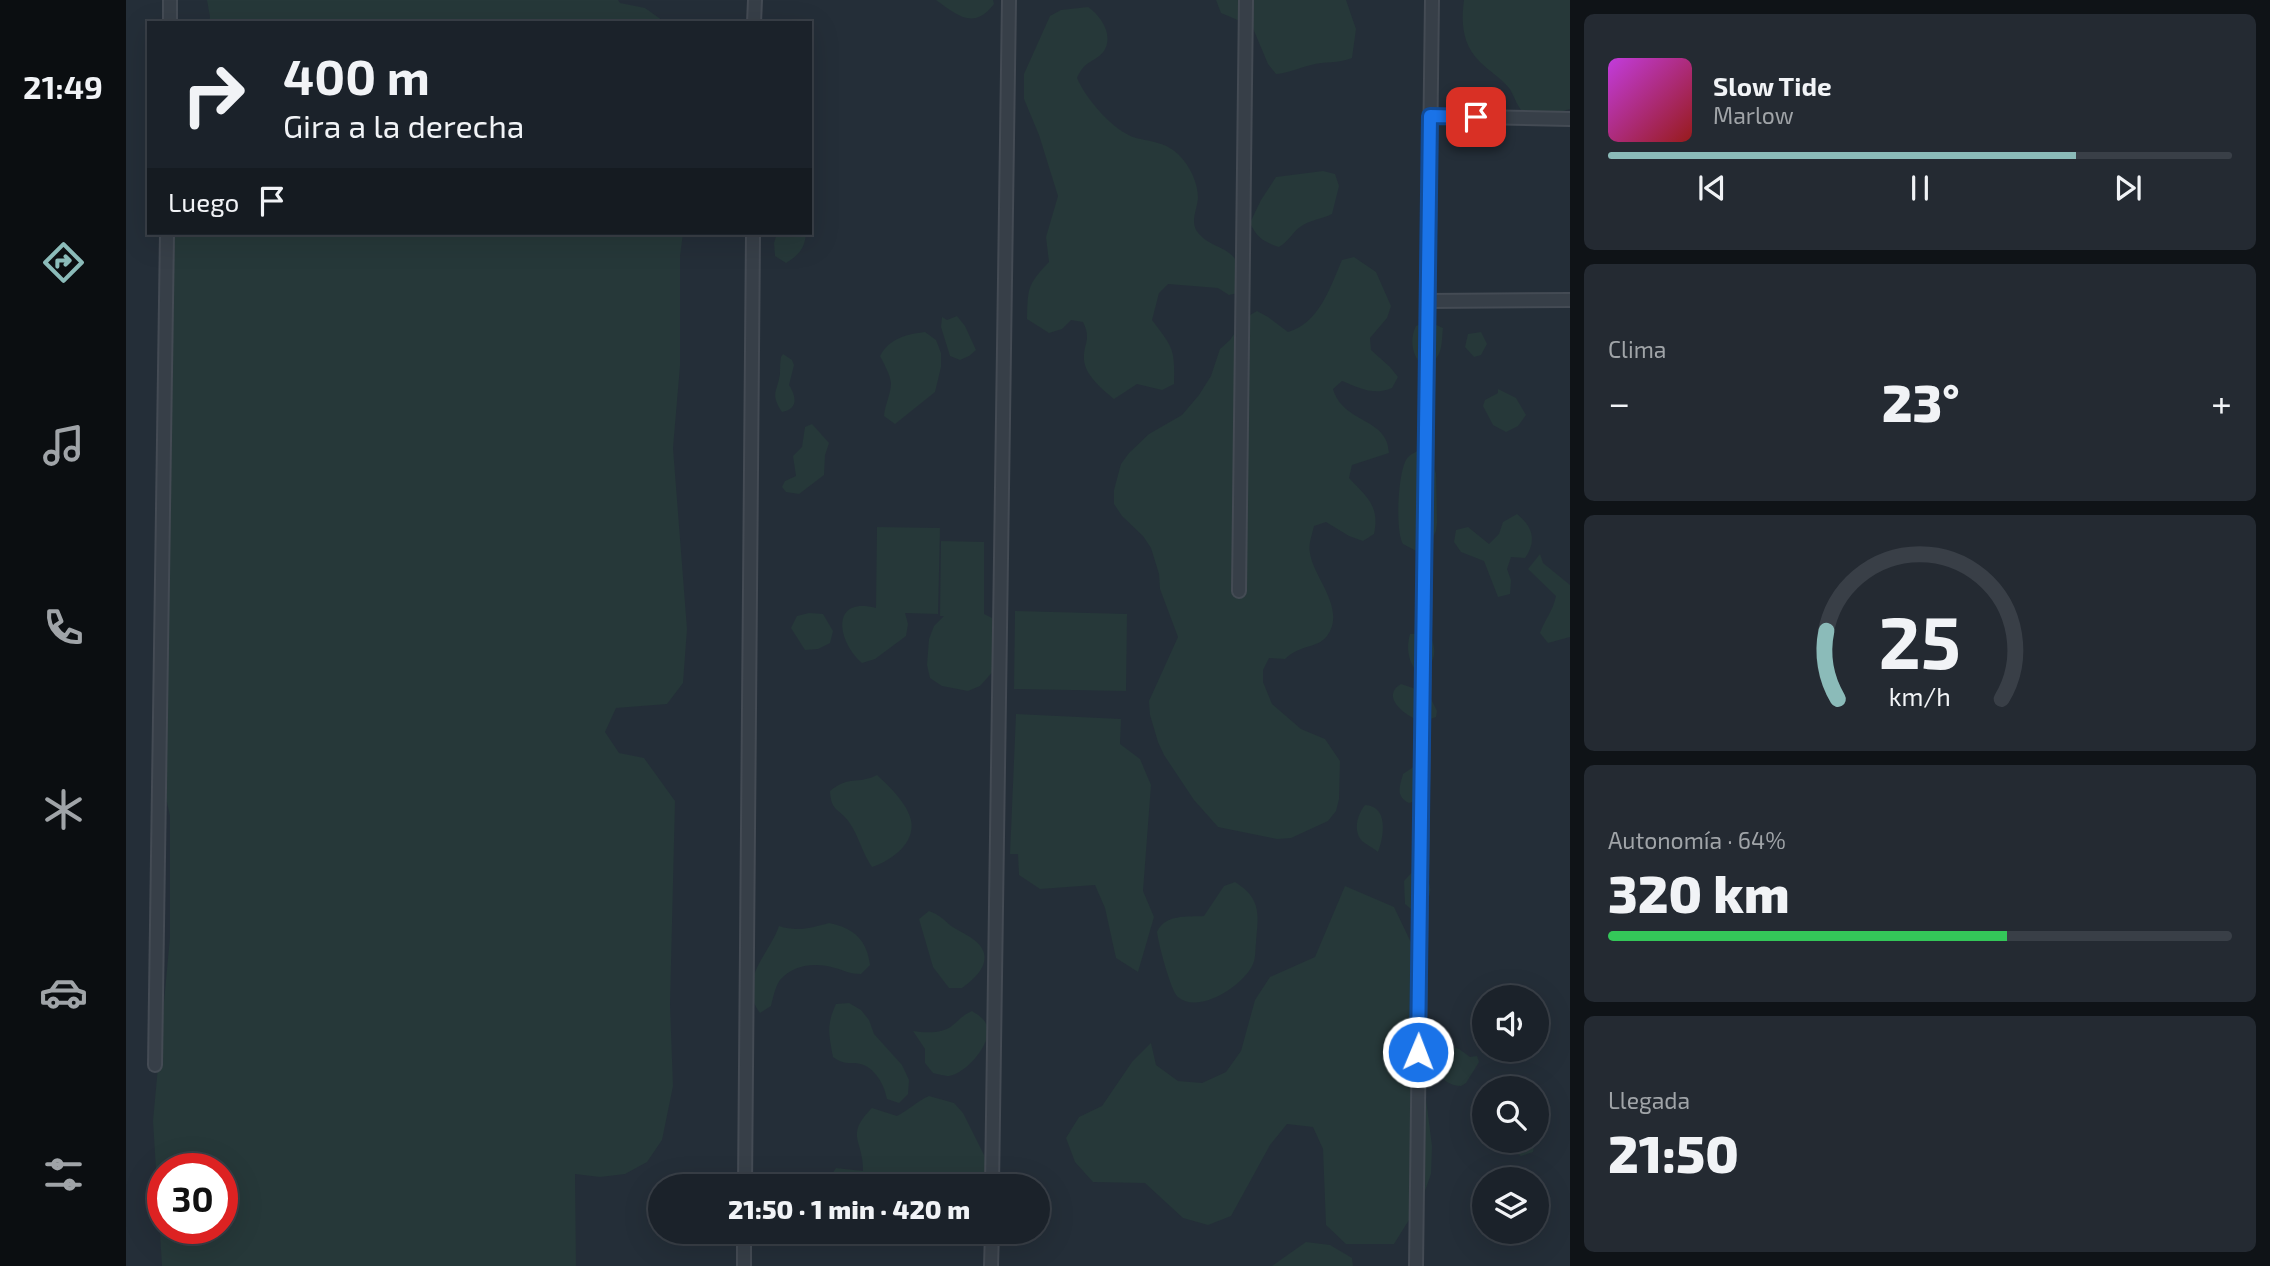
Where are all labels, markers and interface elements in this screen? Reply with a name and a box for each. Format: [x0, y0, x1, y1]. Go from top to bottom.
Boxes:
text: 400 m [283, 46, 430, 105]
icon: right [168, 49, 259, 140]
text: 21:49 [23, 67, 103, 105]
text: Slow Tide [1713, 70, 1832, 101]
pin [1446, 87, 1506, 147]
icon: arrive [1457, 98, 1495, 136]
text: Marlow [1713, 101, 1794, 129]
text: Gira a la derecha [283, 106, 524, 144]
icon: previous [1693, 169, 1731, 207]
icon: pause [1901, 169, 1939, 207]
icon: next [2109, 169, 2147, 207]
icon: arrive [253, 182, 291, 220]
text: Luego [168, 186, 239, 217]
icon: directions [39, 238, 88, 287]
text: Clima [1608, 335, 1666, 363]
text: 23° [1882, 370, 1960, 432]
text: − [1608, 379, 1630, 425]
text: + [2211, 379, 2232, 425]
icon: music [39, 421, 88, 470]
text: 25 [1879, 596, 1961, 684]
icon: phone [39, 603, 88, 652]
text: km/h [1889, 681, 1951, 711]
icon: climate [39, 785, 88, 834]
text: Autonomía · 64% [1608, 826, 1786, 854]
text: 320 km [1608, 861, 1790, 923]
icon: car [39, 968, 88, 1017]
map controls [1472, 985, 1549, 1244]
button: sound [1472, 985, 1549, 1062]
position arrow [1381, 1015, 1455, 1089]
button: search [1472, 1076, 1549, 1153]
text: Llegada [1608, 1086, 1690, 1114]
text: 21:50 [1608, 1121, 1739, 1183]
icon: filters [39, 1150, 88, 1199]
speed limit sign: 30 [147, 1153, 238, 1244]
button: layers [1472, 1167, 1549, 1244]
text: 21:50 · 1 min · 420 m [728, 1193, 970, 1224]

